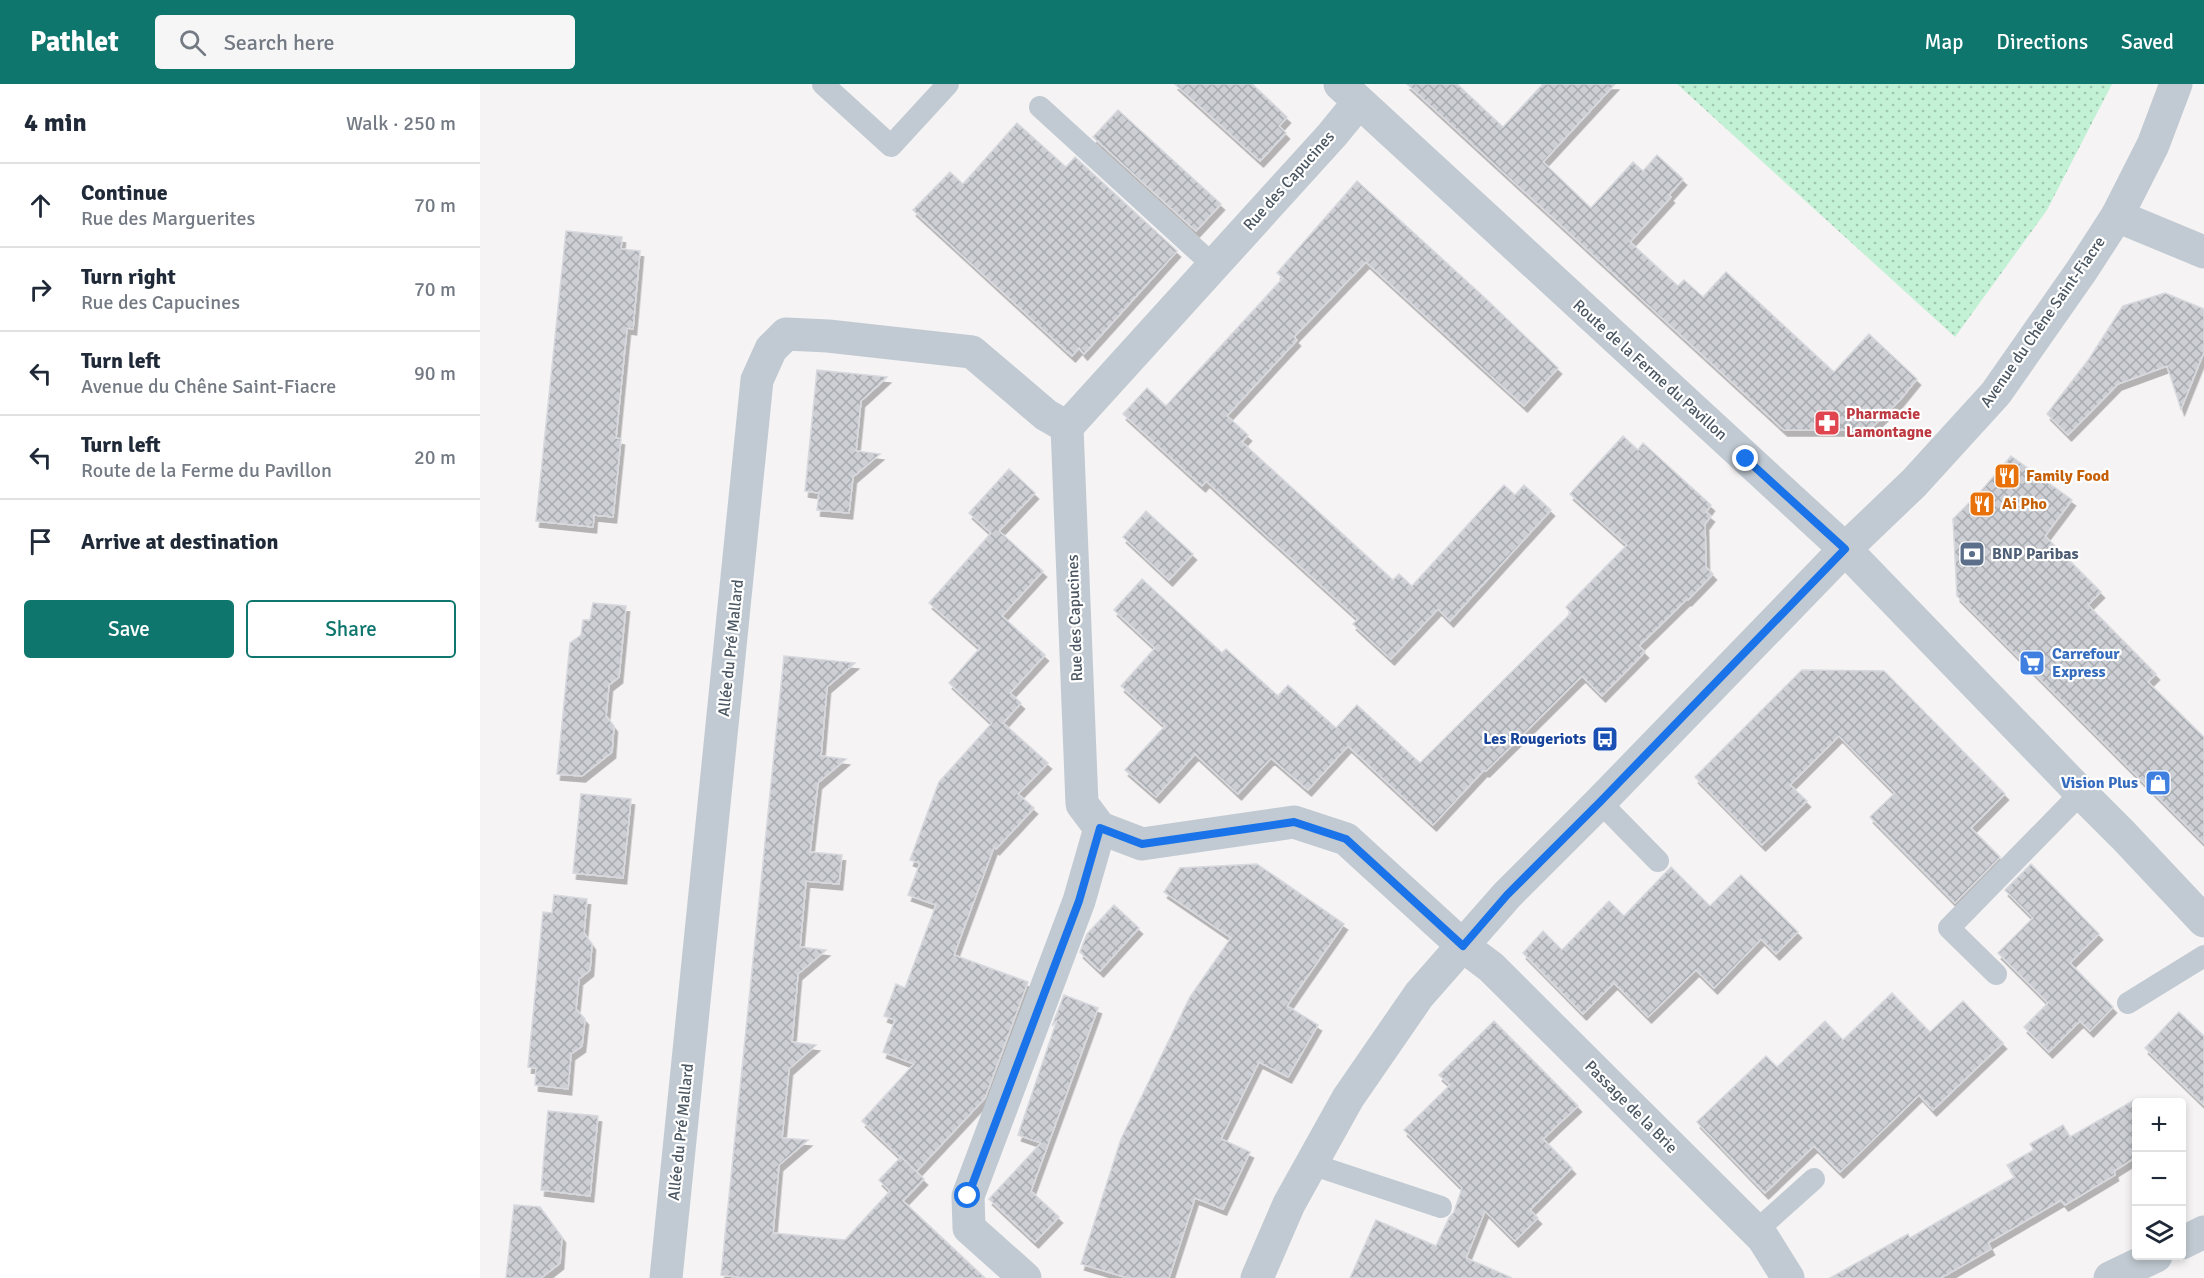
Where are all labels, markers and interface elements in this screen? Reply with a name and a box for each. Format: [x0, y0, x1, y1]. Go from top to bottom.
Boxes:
search box [155, 15, 575, 69]
text: Pathlet [30, 25, 119, 59]
icon: search [176, 26, 209, 59]
text: Search here [224, 29, 335, 56]
text: Map [1925, 29, 1963, 55]
text: Directions [1996, 29, 2088, 55]
text: Saved [2121, 29, 2174, 55]
text: 4 min [24, 107, 87, 139]
text: Walk · 250 m [346, 111, 456, 136]
street label: Rue des Capucines [1239, 127, 1339, 235]
text: Continue [81, 179, 168, 206]
icon: ahead [24, 189, 57, 222]
text: 70 m [414, 193, 456, 218]
text: Rue des Marguerites [81, 206, 255, 231]
street label: Avenue du Chêne Saint-Fiacre [1976, 233, 2110, 411]
text: Turn right [81, 263, 176, 290]
icon: right [24, 273, 57, 306]
text: 70 m [414, 277, 456, 302]
text: Rue des Capucines [81, 290, 240, 315]
street label: Route de la Ferme du Pavillon [1569, 295, 1731, 445]
text: Turn left [81, 347, 161, 374]
icon: left [24, 357, 57, 390]
text: 90 m [414, 361, 456, 386]
text: Avenue du Chêne Saint-Fiacre [81, 374, 336, 399]
place label: Pharmacie Lamontagne [1846, 404, 1932, 442]
pharmacy icon: Pharmacie Lamontagne [1812, 408, 1842, 438]
text: Turn left [81, 431, 161, 458]
icon: left [24, 441, 57, 474]
text: 20 m [414, 445, 456, 470]
route end [1732, 445, 1758, 471]
text: Route de la Ferme du Pavillon [81, 458, 332, 483]
restaurant icon: Family Food [1992, 461, 2022, 491]
place label: Family Food [2026, 466, 2110, 486]
restaurant icon: Ai Pho [1967, 489, 1997, 519]
place label: Ai Pho [2002, 494, 2047, 514]
icon: arrive [24, 525, 57, 558]
text: Arrive at destination [81, 528, 278, 555]
bank icon: BNP Paribas [1957, 539, 1987, 569]
place label: BNP Paribas [1992, 544, 2079, 564]
street label: Rue des Capucines [1063, 554, 1087, 682]
street label: Allée du Pré Mallard [714, 579, 748, 717]
button: Save [24, 600, 234, 658]
button: Share [246, 600, 456, 658]
place label: Carrefour Express [2052, 644, 2120, 682]
supermarket icon: Carrefour Express [2017, 648, 2047, 678]
bus stop icon: Les Rougeriots [1590, 724, 1620, 754]
place label: Les Rougeriots [1483, 729, 1586, 749]
shop icon: Vision Plus [2143, 768, 2173, 798]
place label: Vision Plus [2061, 773, 2138, 793]
street label: Passage de la Brie [1580, 1056, 1682, 1158]
street label: Allée du Pré Mallard [664, 1063, 698, 1201]
map controls [2132, 1098, 2186, 1260]
button: + [2132, 1098, 2186, 1152]
button: − [2132, 1152, 2186, 1206]
route start [954, 1182, 980, 1208]
button: layers [2132, 1206, 2186, 1260]

